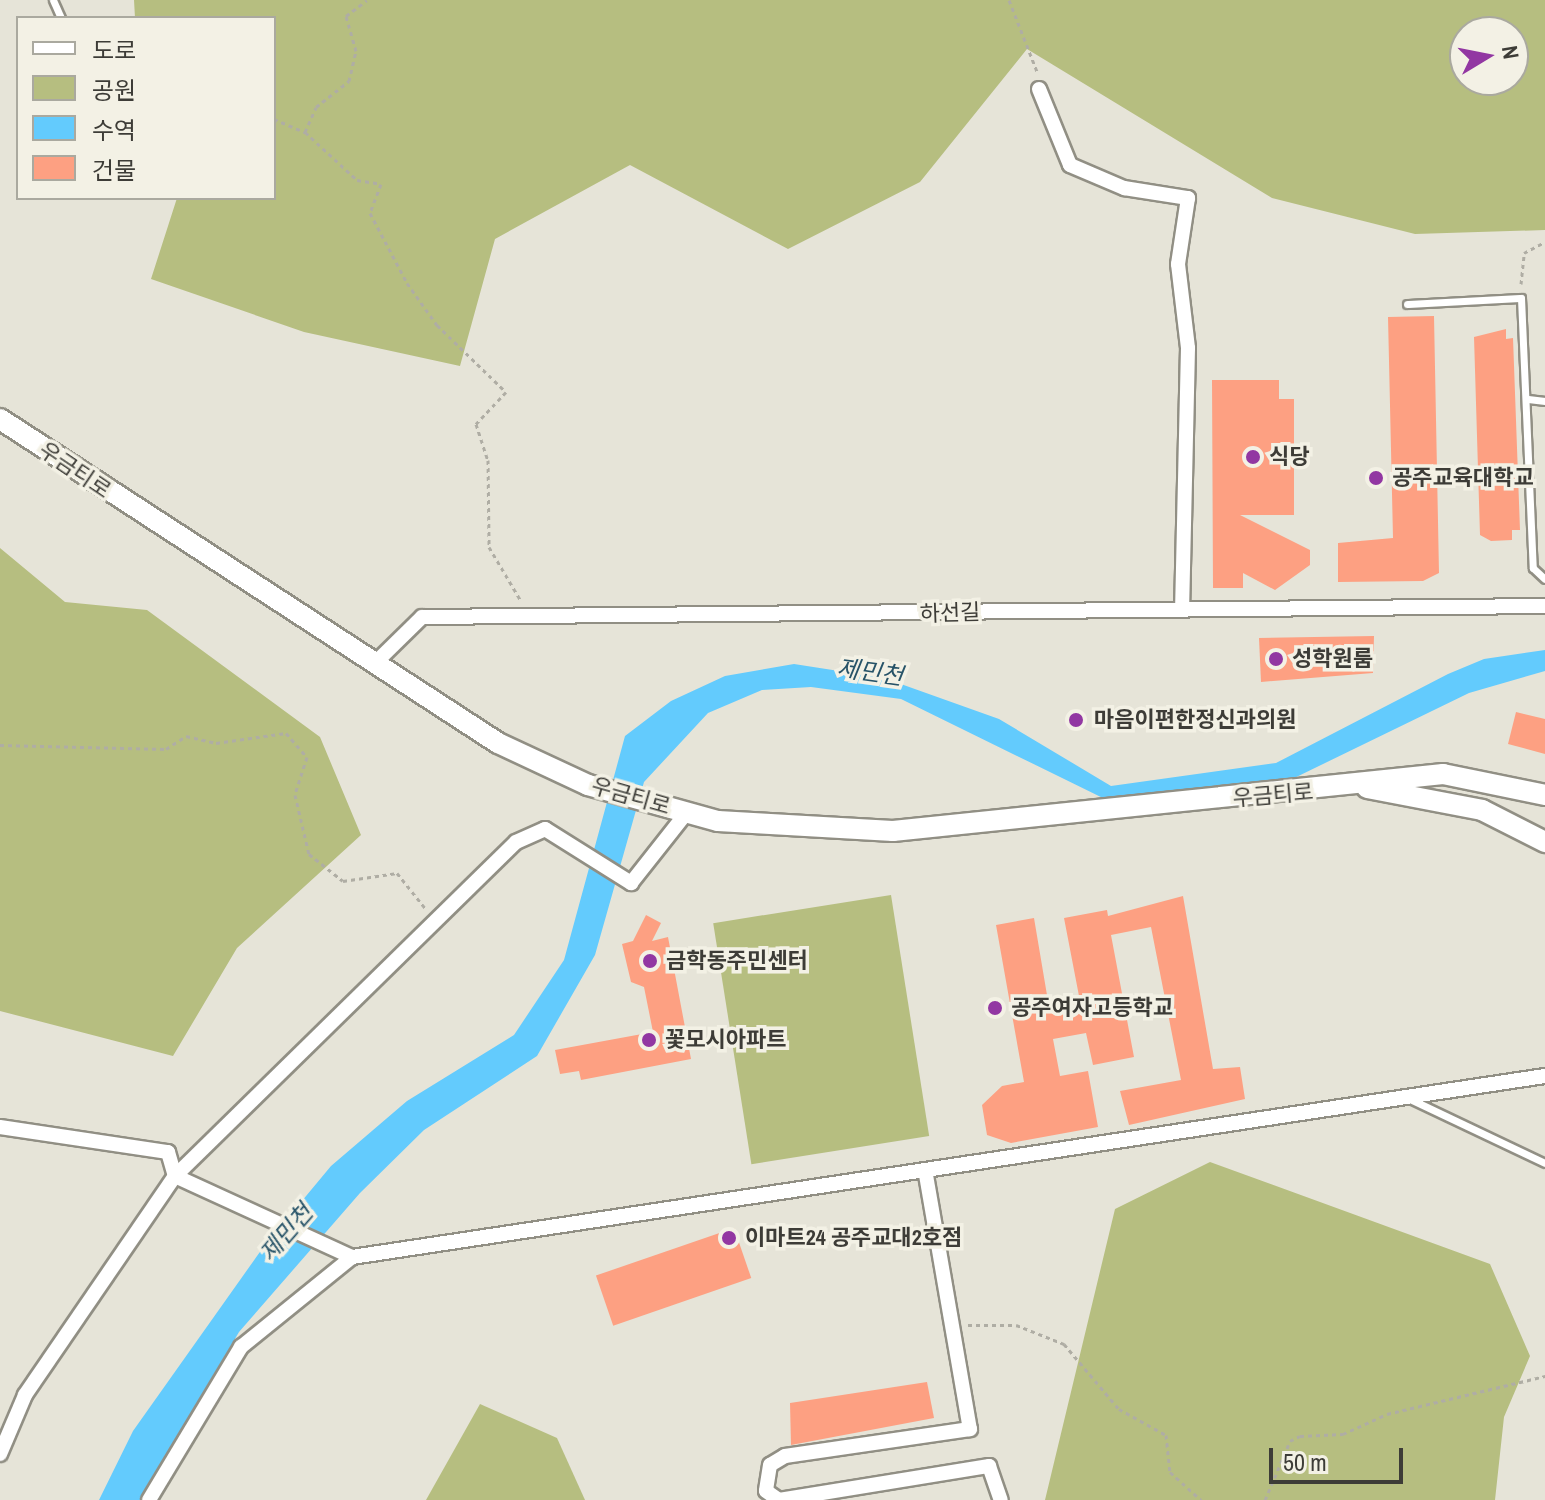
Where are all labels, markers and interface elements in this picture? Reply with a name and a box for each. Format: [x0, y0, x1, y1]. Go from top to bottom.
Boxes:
legend [16, 16, 276, 200]
north arrow [1449, 16, 1529, 96]
text: 도로 [92, 34, 136, 66]
text: N [1495, 43, 1527, 61]
text: 공원 [92, 74, 136, 106]
text: 수역 [92, 114, 136, 146]
text: 건물 [92, 154, 136, 186]
street label: 우금티로 [34, 436, 116, 504]
place label: 식당 [1269, 444, 1309, 470]
marker: 식당 [1244, 448, 1262, 466]
place label: 공주교육대학교 [1392, 465, 1534, 491]
marker: 공주교육대학교 [1367, 469, 1385, 487]
street label: 하선길 [919, 599, 981, 627]
place label: 성학원룸 [1292, 646, 1373, 672]
marker: 성학원룸 [1267, 650, 1285, 668]
water label: 제민천 [835, 653, 905, 691]
place label: 마음이편한정신과의원 [1094, 707, 1296, 733]
marker: 마음이편한정신과의원 [1065, 709, 1087, 731]
street label: 우금티로 [588, 772, 674, 820]
street label: 우금티로 [1232, 778, 1314, 812]
place label: 금학동주민센터 [666, 948, 808, 974]
marker: 금학동주민센터 [641, 952, 659, 970]
place label: 공주여자고등학교 [1011, 995, 1173, 1021]
marker: 공주여자고등학교 [986, 999, 1004, 1017]
place label: 꽃모시아파트 [665, 1027, 786, 1053]
marker: 꽃모시아파트 [640, 1031, 658, 1049]
water label: 제민천 [253, 1199, 319, 1267]
place label: 이마트24 공주교대2호점 [745, 1225, 962, 1251]
marker: 이마트24 공주교대2호점 [720, 1229, 738, 1247]
scale bar [1273, 1432, 1407, 1482]
text: 50 m [1283, 1446, 1327, 1478]

